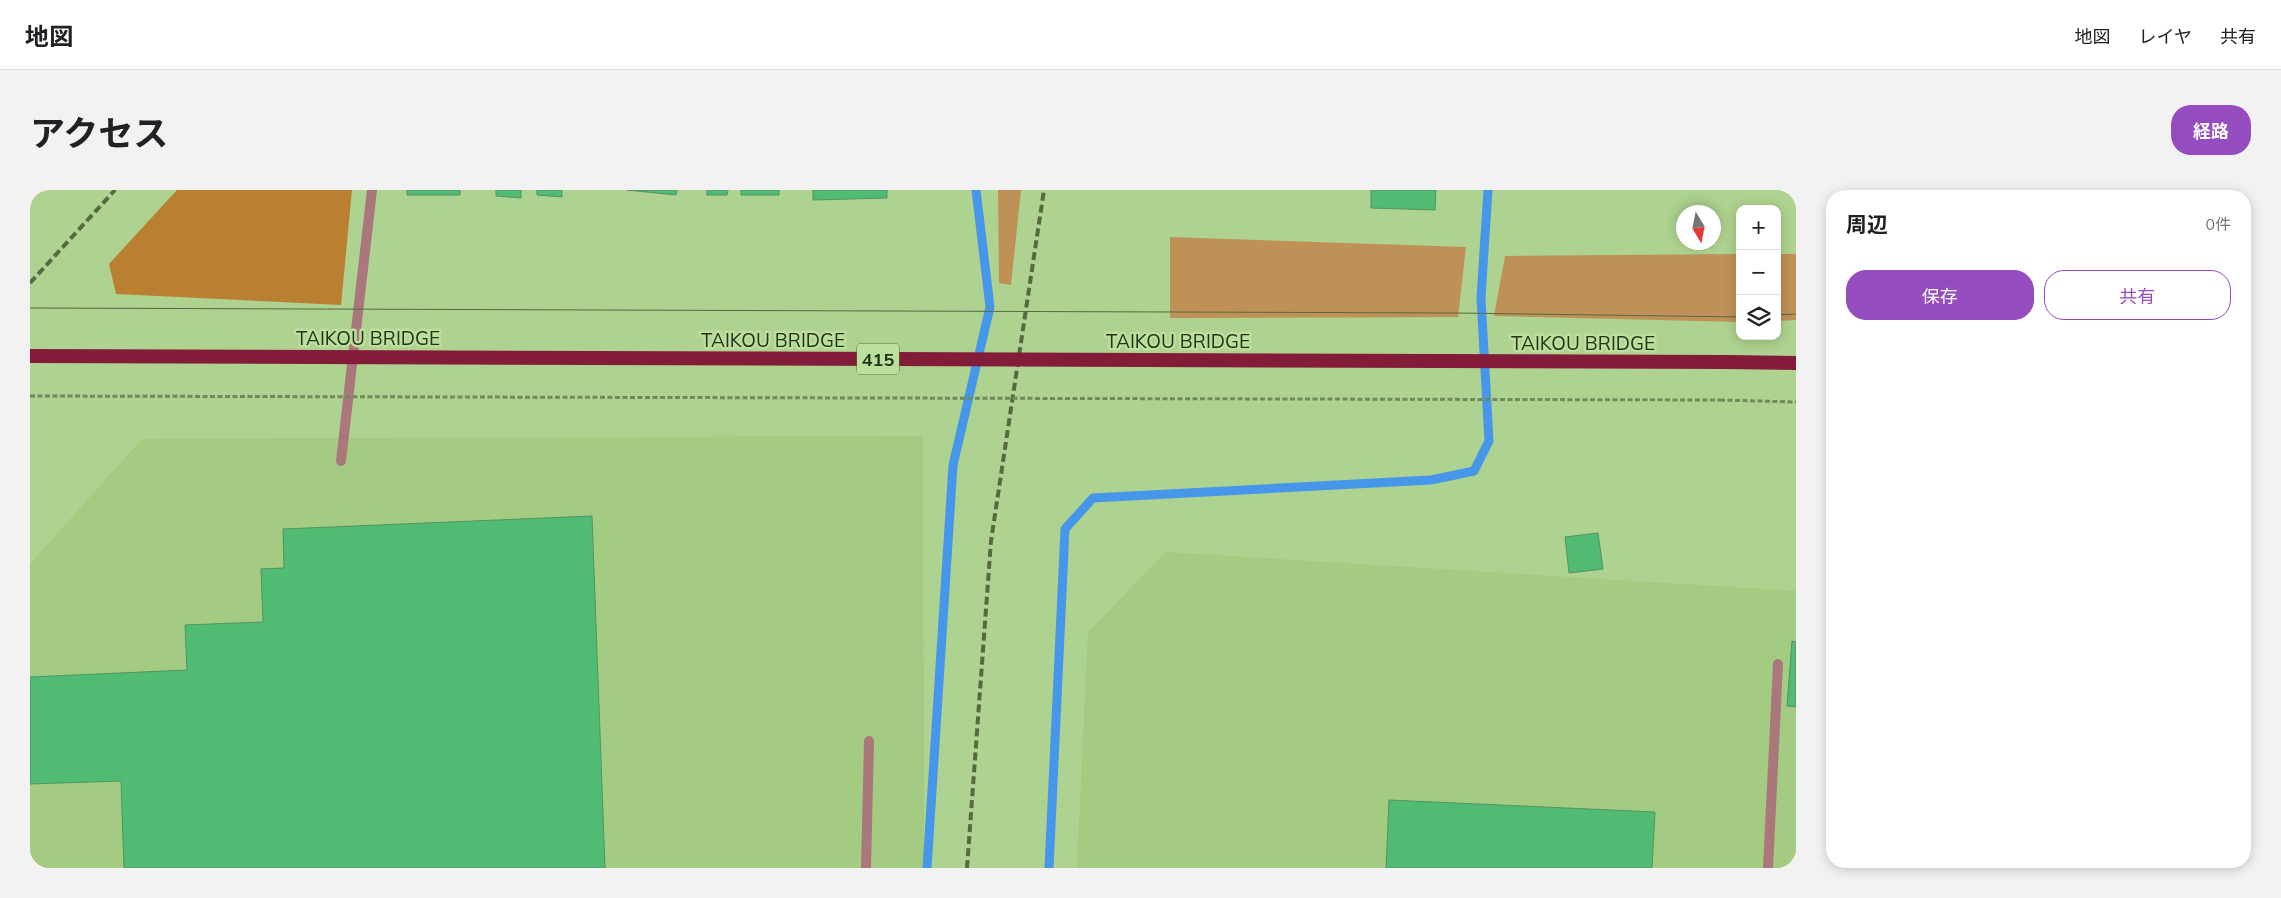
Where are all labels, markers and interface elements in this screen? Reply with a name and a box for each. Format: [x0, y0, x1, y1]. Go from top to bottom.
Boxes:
text: 地図 [25, 21, 73, 51]
text: 地図 [2075, 25, 2111, 48]
text: レイヤ [2139, 25, 2192, 48]
text: 共有 [2220, 25, 2256, 48]
button: 経路 [2171, 105, 2251, 155]
text: アクセス [30, 111, 168, 155]
north arrow [1676, 205, 1721, 250]
map controls [1736, 205, 1781, 340]
button: + [1736, 205, 1781, 250]
text: 周辺 [1846, 211, 1888, 237]
text: 0件 [2205, 214, 2231, 234]
button: − [1736, 250, 1781, 295]
button: 保存 [1846, 270, 2034, 320]
button: 共有 [2044, 270, 2231, 320]
button: layers [1736, 295, 1781, 340]
street label: TAIKOU BRIDGE [296, 326, 440, 350]
street label: TAIKOU BRIDGE [701, 328, 845, 352]
street label: TAIKOU BRIDGE [1106, 329, 1250, 353]
street label: TAIKOU BRIDGE [1511, 331, 1655, 355]
road number: 415 [857, 343, 899, 374]

